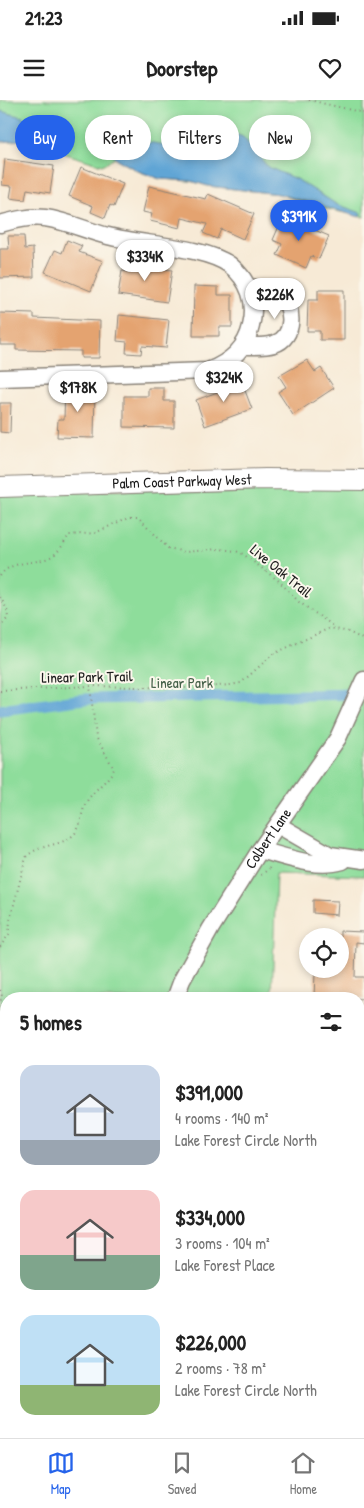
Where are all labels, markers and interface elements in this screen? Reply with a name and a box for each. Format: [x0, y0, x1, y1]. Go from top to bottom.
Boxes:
text: 21:23 [25, 5, 63, 31]
text: Doorstep [147, 53, 217, 83]
icon: menu [20, 54, 48, 82]
icon: heart [316, 54, 344, 82]
chip: Buy [15, 115, 75, 160]
chip: Rent [85, 115, 151, 160]
chip: Filters [161, 115, 239, 160]
chip: New [249, 115, 311, 160]
pin: $391K [264, 200, 334, 242]
text: $391K [281, 205, 317, 227]
pin: $334K [110, 240, 180, 282]
text: $334K [127, 245, 163, 267]
pin: $226K [240, 278, 310, 320]
text: $226K [256, 283, 294, 305]
pin: $324K [189, 360, 259, 403]
text: $324K [205, 366, 243, 388]
pin: $178K [43, 370, 113, 413]
text: $178K [59, 376, 97, 398]
street label: Palm Coast Parkway West [112, 468, 253, 494]
street label: Live Oak Trail [246, 539, 317, 602]
street label: Linear Park Trail [41, 665, 133, 688]
park label: Linear Park [151, 672, 213, 693]
street label: Colbert Lane [240, 804, 296, 873]
map controls [299, 928, 349, 978]
button: locate [299, 928, 349, 978]
text: 5 homes [20, 1008, 82, 1037]
icon: filters [317, 1008, 345, 1036]
text: $391,000 [175, 1078, 243, 1107]
icon: home [60, 1085, 120, 1145]
text: 4 rooms · 140 m² [175, 1107, 269, 1129]
text: Lake Forest Circle North [175, 1129, 317, 1151]
text: $334,000 [175, 1203, 245, 1232]
icon: home [60, 1210, 120, 1270]
text: 3 rooms · 104 m² [175, 1232, 270, 1254]
text: Lake Forest Place [175, 1254, 275, 1276]
text: $226,000 [175, 1328, 246, 1357]
icon: home [60, 1335, 120, 1395]
text: 2 rooms · 78 m² [175, 1357, 266, 1379]
text: Lake Forest Circle North [175, 1379, 317, 1401]
tab: Map [47, 1449, 75, 1498]
tab: Saved [168, 1449, 196, 1498]
tab: Home [289, 1449, 317, 1498]

